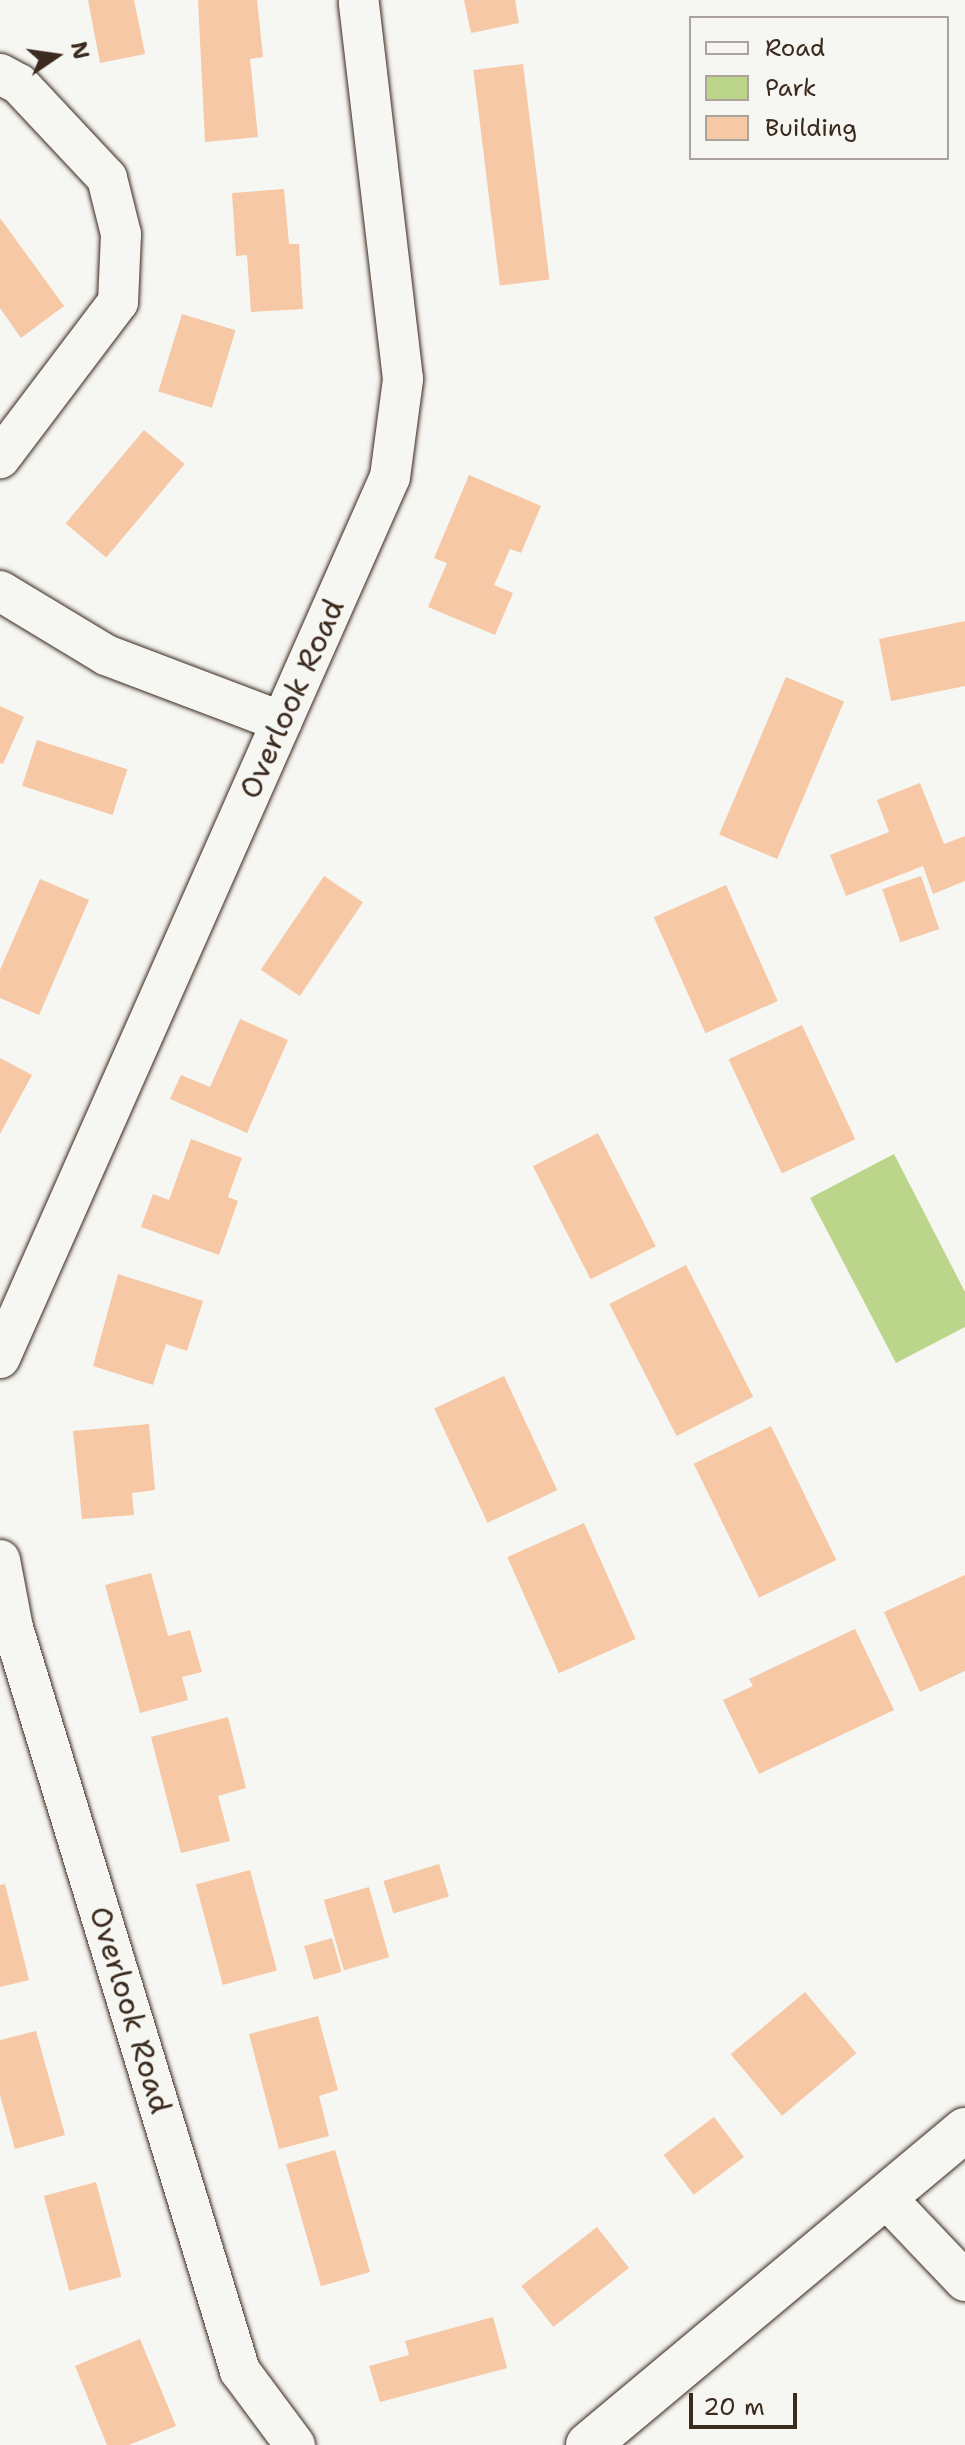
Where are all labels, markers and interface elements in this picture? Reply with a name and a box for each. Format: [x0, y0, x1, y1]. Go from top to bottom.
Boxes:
north arrow [16, 16, 96, 96]
legend [689, 16, 949, 160]
text: Road [765, 32, 825, 64]
text: N [64, 39, 96, 62]
text: Park [765, 72, 817, 104]
text: Building [765, 112, 857, 144]
street label: Overlook Road [232, 594, 352, 804]
street label: Overlook Road [81, 1902, 179, 2118]
scale bar [693, 2377, 801, 2427]
text: 20 m [703, 2391, 765, 2423]

